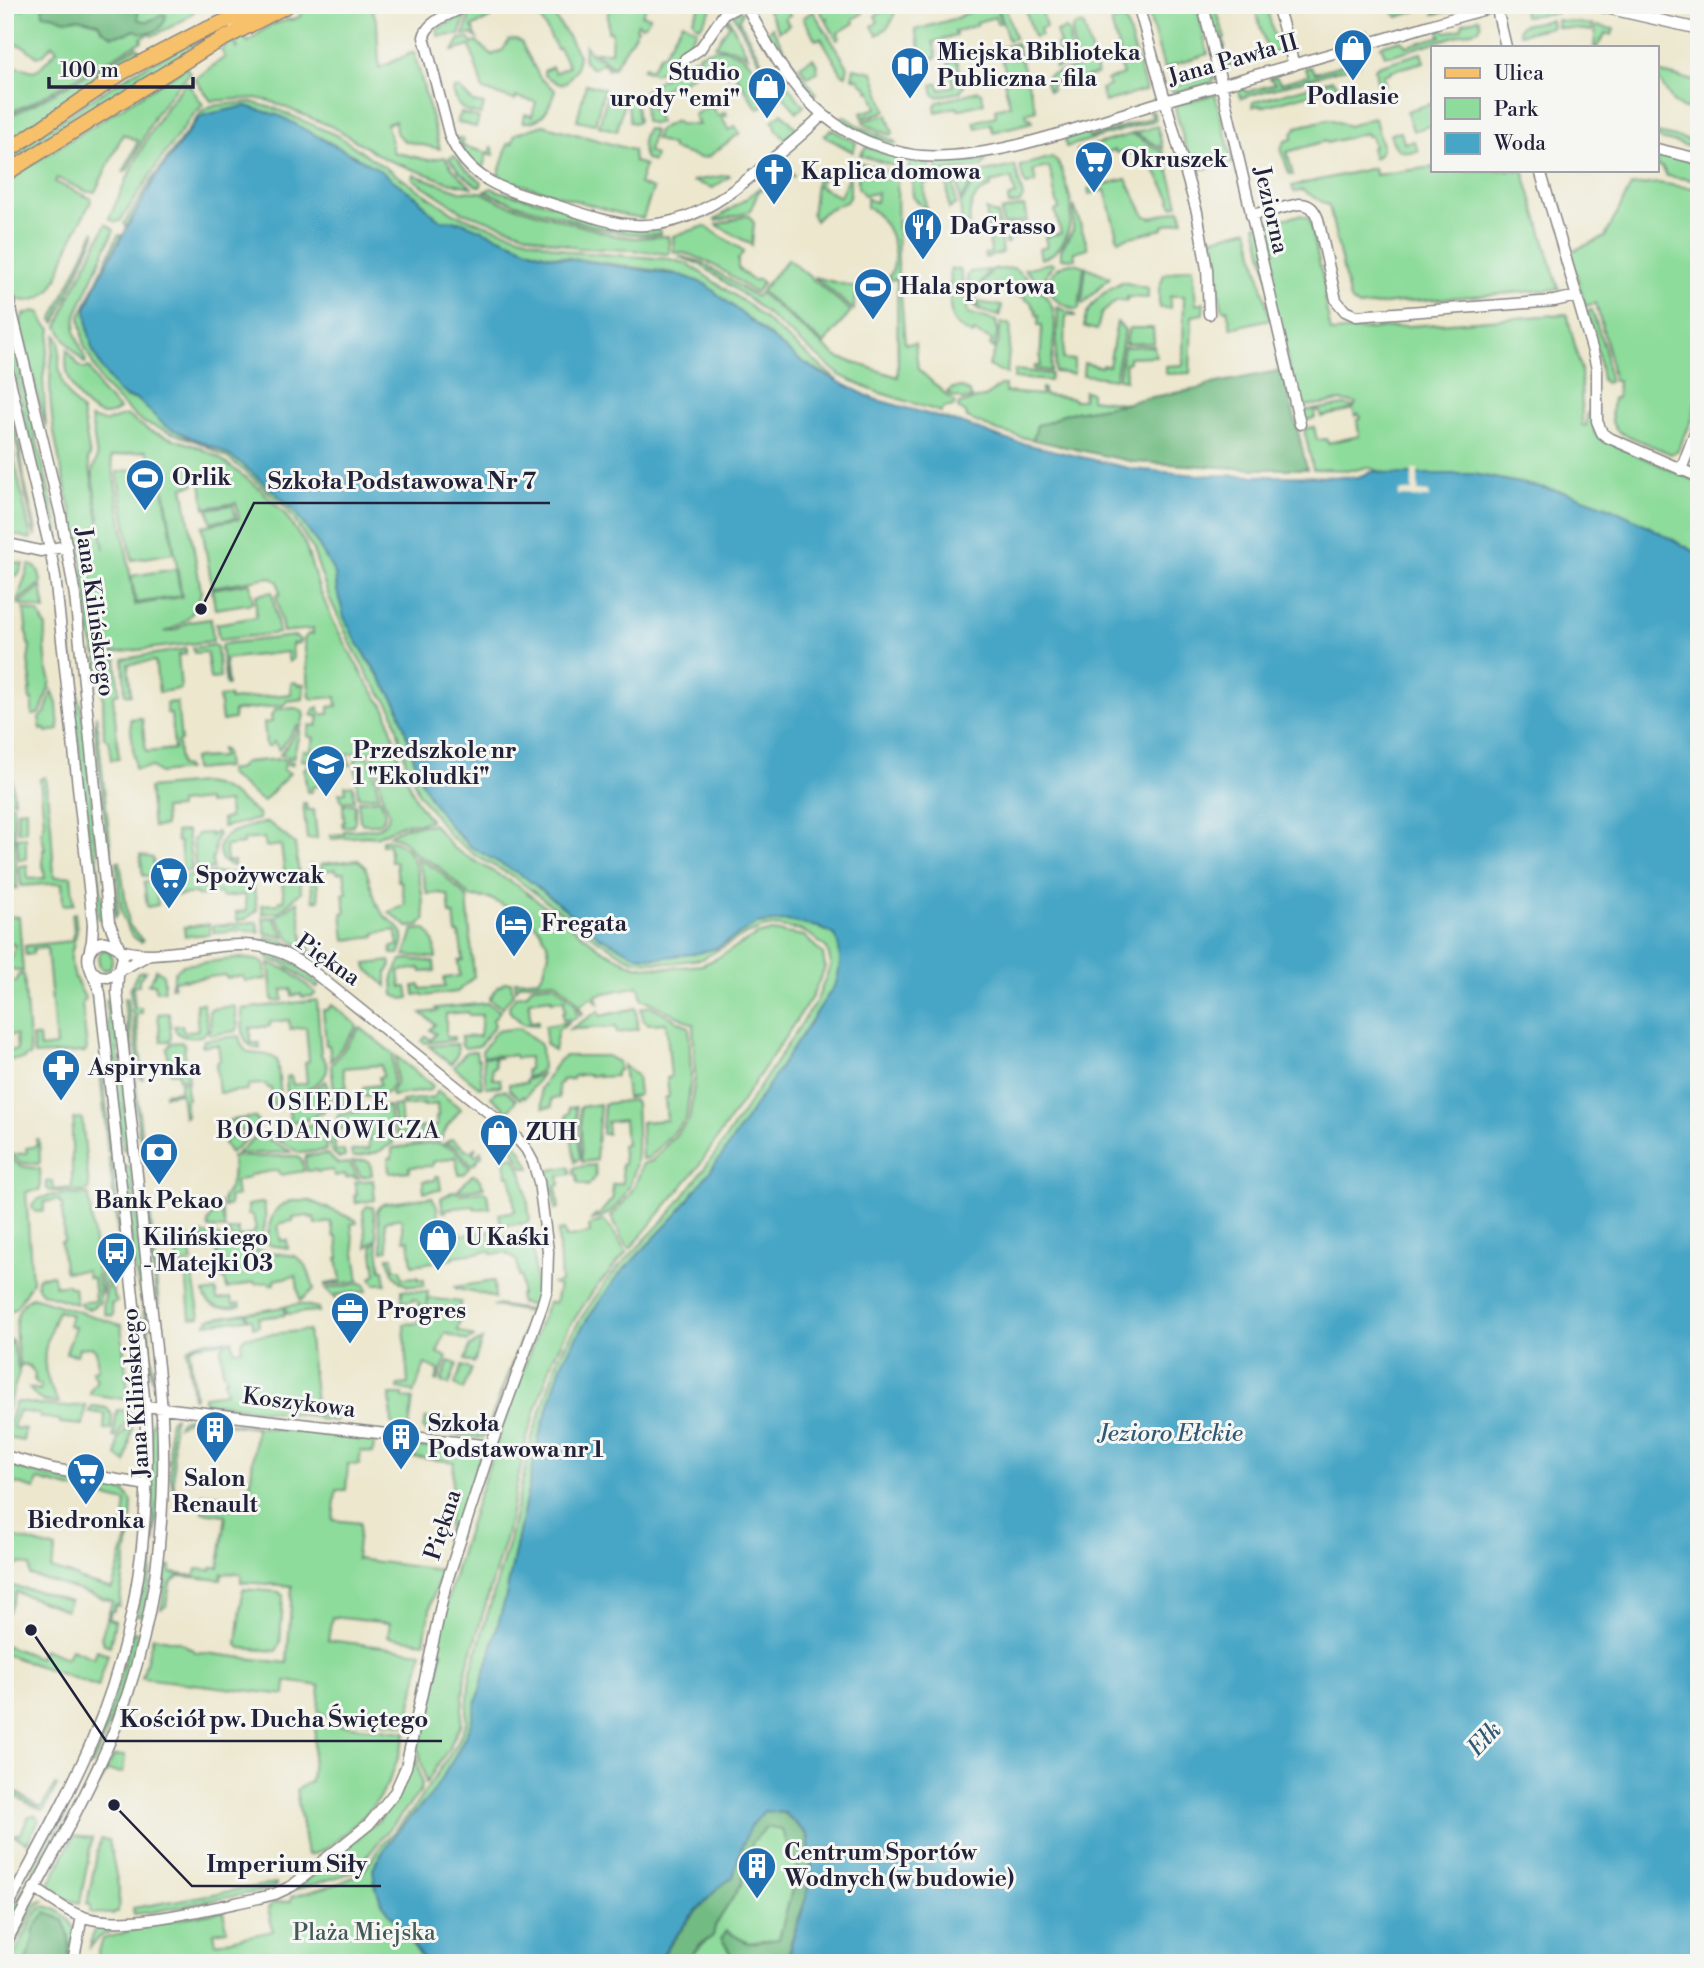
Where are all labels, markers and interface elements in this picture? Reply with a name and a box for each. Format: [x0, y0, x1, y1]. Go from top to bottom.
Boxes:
shop icon: Podlasie [1332, 27, 1374, 82]
street label: Jana Pawła II [1164, 28, 1302, 92]
place label: Miejska Biblioteka Publiczna - fila [937, 39, 1141, 93]
library icon: Miejska Biblioteka Publiczna - fila [889, 45, 931, 100]
scale bar [49, 46, 192, 90]
legend [1431, 46, 1658, 172]
text: 100 m [60, 58, 119, 84]
place label: Studio urody "emi" [610, 59, 740, 113]
text: Ulica [1494, 61, 1544, 87]
shop icon: Studio urody "emi" [746, 65, 788, 120]
place label: Podlasie [1307, 83, 1399, 111]
text: Park [1494, 97, 1539, 123]
text: Woda [1493, 131, 1546, 157]
supermarket icon: Okruszek [1073, 139, 1115, 194]
place label: Okruszek [1121, 146, 1229, 174]
church icon: Kaplica domowa [753, 151, 795, 206]
place label: Kaplica domowa [801, 158, 981, 186]
street label: Jeziorna [1247, 163, 1295, 257]
restaurant icon: DaGrasso [902, 206, 944, 261]
place label: DaGrasso [950, 213, 1056, 241]
sports icon: Hala sportowa [852, 266, 894, 321]
place label: Hala sportowa [900, 273, 1056, 301]
sports icon: Orlik [124, 457, 166, 512]
callout: Szkoła Podstawowa Nr 7 [254, 458, 550, 503]
place label: Orlik [172, 464, 232, 492]
text: Szkoła Podstawowa Nr 7 [268, 467, 536, 497]
street label: Jana Kilińskiego [69, 525, 121, 698]
place label: Przedszkole nr 1 "Ekoludki" [353, 737, 517, 791]
school or university icon: Przedszkole nr 1 "Ekoludki" [305, 743, 347, 798]
supermarket icon: Spożywczak [148, 855, 190, 910]
place label: Spożywczak [196, 862, 326, 890]
hotel icon: Fregata [493, 903, 535, 958]
place label: Fregata [541, 910, 628, 938]
street label: Piękna [290, 928, 366, 992]
pharmacy icon: Aspirynka [40, 1047, 82, 1102]
place label: Aspirynka [87, 1054, 202, 1082]
district label: OSIEDLE BOGDANOWICZA [215, 1088, 442, 1146]
shop icon: ZUH [478, 1112, 520, 1167]
place label: ZUH [526, 1119, 577, 1147]
bank icon: Bank Pekao [138, 1131, 180, 1186]
place label: Bank Pekao [94, 1187, 224, 1215]
shop icon: U Kaśki [417, 1217, 459, 1272]
place label: Kilińskiego - Matejki 03 [143, 1224, 273, 1278]
place label: U Kaśki [465, 1224, 549, 1252]
bus stop icon: Kilińskiego - Matejki 03 [95, 1230, 137, 1285]
office icon: Progres [329, 1290, 371, 1345]
place label: Progres [377, 1297, 466, 1325]
street label: Jana Kilińskiego [116, 1307, 156, 1480]
street label: Koszykowa [241, 1382, 357, 1424]
building icon: Salon Renault [194, 1409, 236, 1464]
place label: Szkoła Podstawowa nr 1 [428, 1410, 604, 1464]
building icon: Szkoła Podstawowa nr 1 [380, 1416, 422, 1471]
water label: Jezioro Ełckie [1096, 1419, 1243, 1449]
supermarket icon: Biedronka [65, 1451, 107, 1506]
place label: Salon Renault [172, 1465, 259, 1519]
street label: Piękna [419, 1486, 468, 1564]
place label: Biedronka [27, 1507, 145, 1535]
callout: Kościół pw. Ducha Świętego [106, 1696, 442, 1741]
text: Kościół pw. Ducha Świętego [120, 1703, 428, 1735]
water label: Ełk [1461, 1716, 1508, 1763]
place label: Centrum Sportów Wodnych (w budowie) [783, 1839, 1014, 1893]
callout: Imperium Siły [192, 1841, 381, 1886]
building icon: Centrum Sportów Wodnych (w budowie) [736, 1845, 778, 1900]
text: Imperium Siły [207, 1850, 368, 1880]
park label: Plaża Miejska [292, 1919, 436, 1947]

